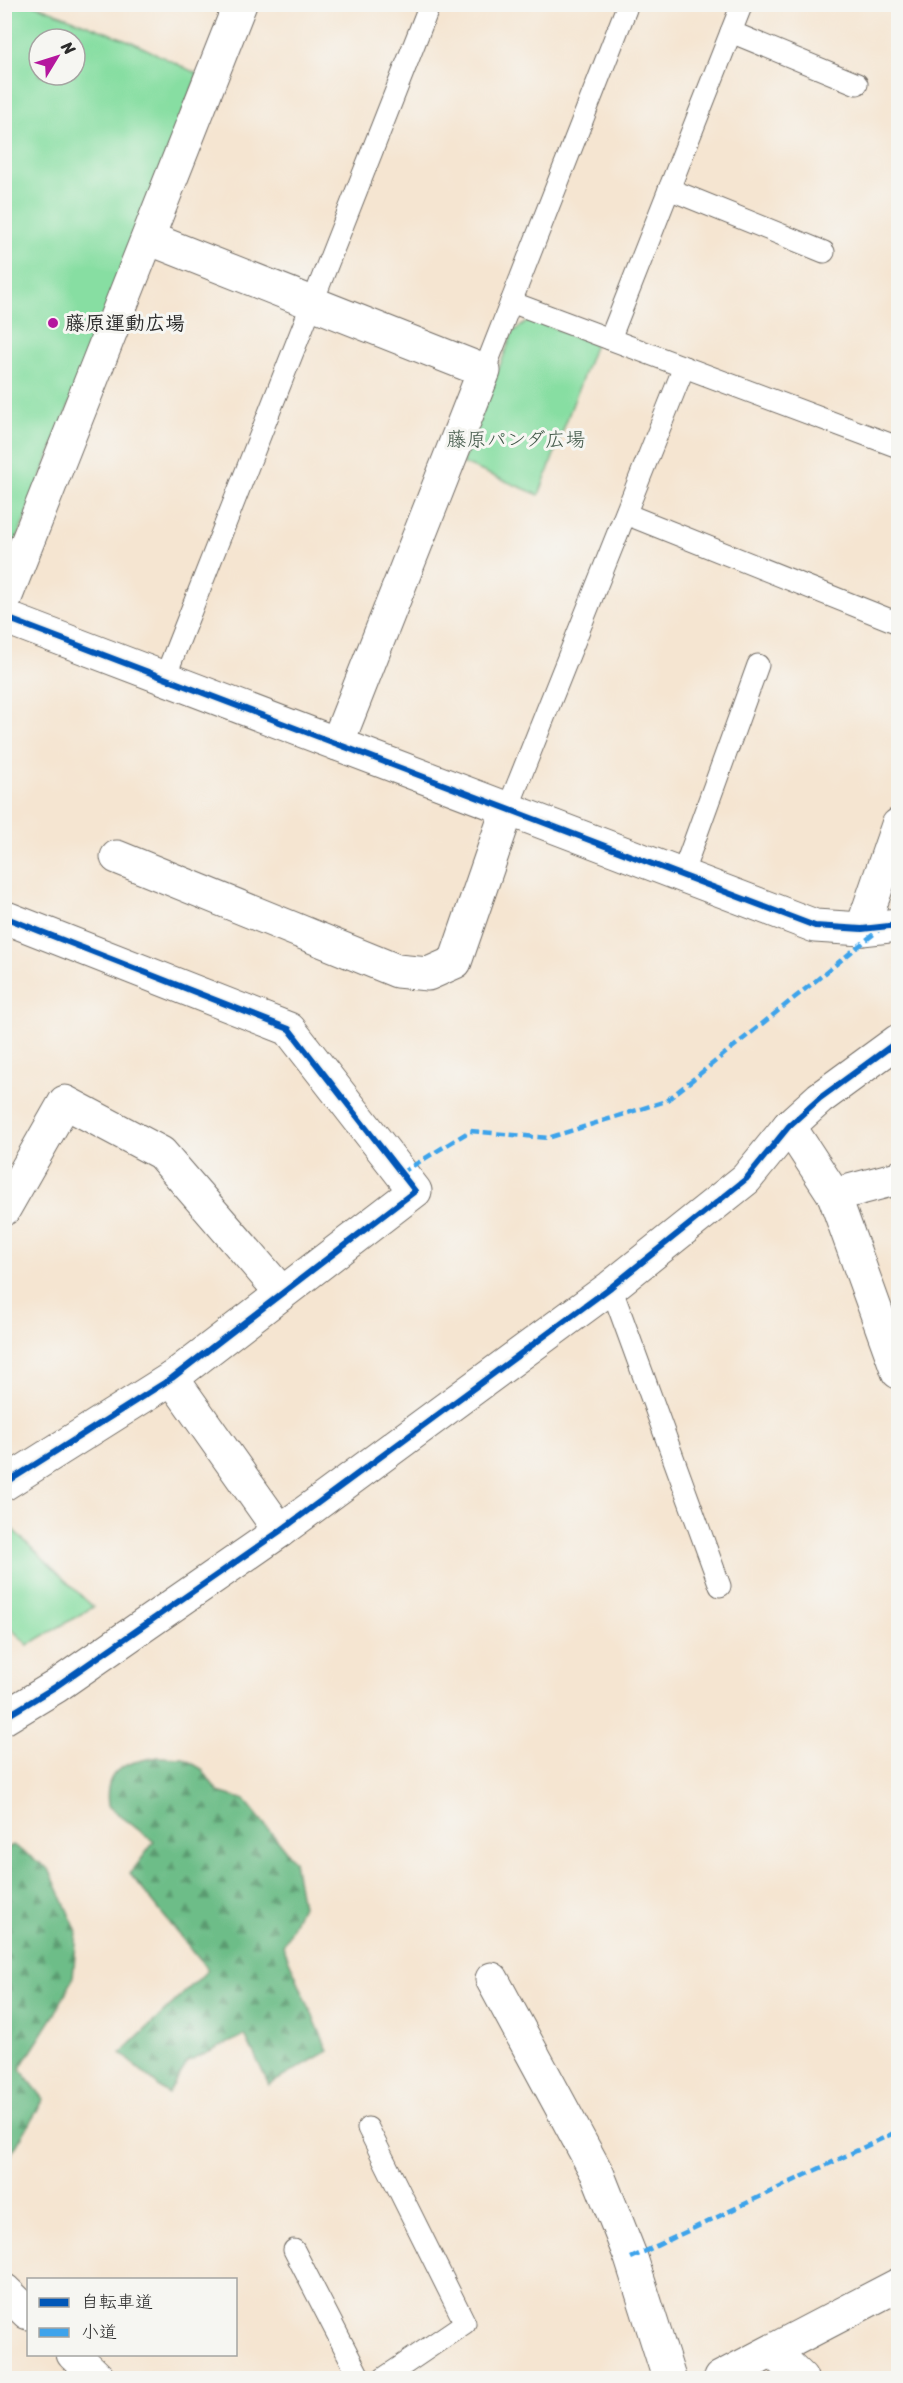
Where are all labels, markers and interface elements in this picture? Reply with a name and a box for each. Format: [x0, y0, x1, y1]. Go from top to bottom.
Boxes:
north arrow [27, 27, 87, 87]
text: N [53, 34, 84, 62]
place label: 藤原運動広場 [65, 306, 185, 341]
marker: 藤原運動広場 [46, 316, 60, 330]
park label: 藤原パンダ広場 [446, 422, 586, 457]
legend [27, 2278, 237, 2356]
text: 自転車道 [81, 2286, 153, 2318]
text: 小道 [81, 2316, 117, 2348]

